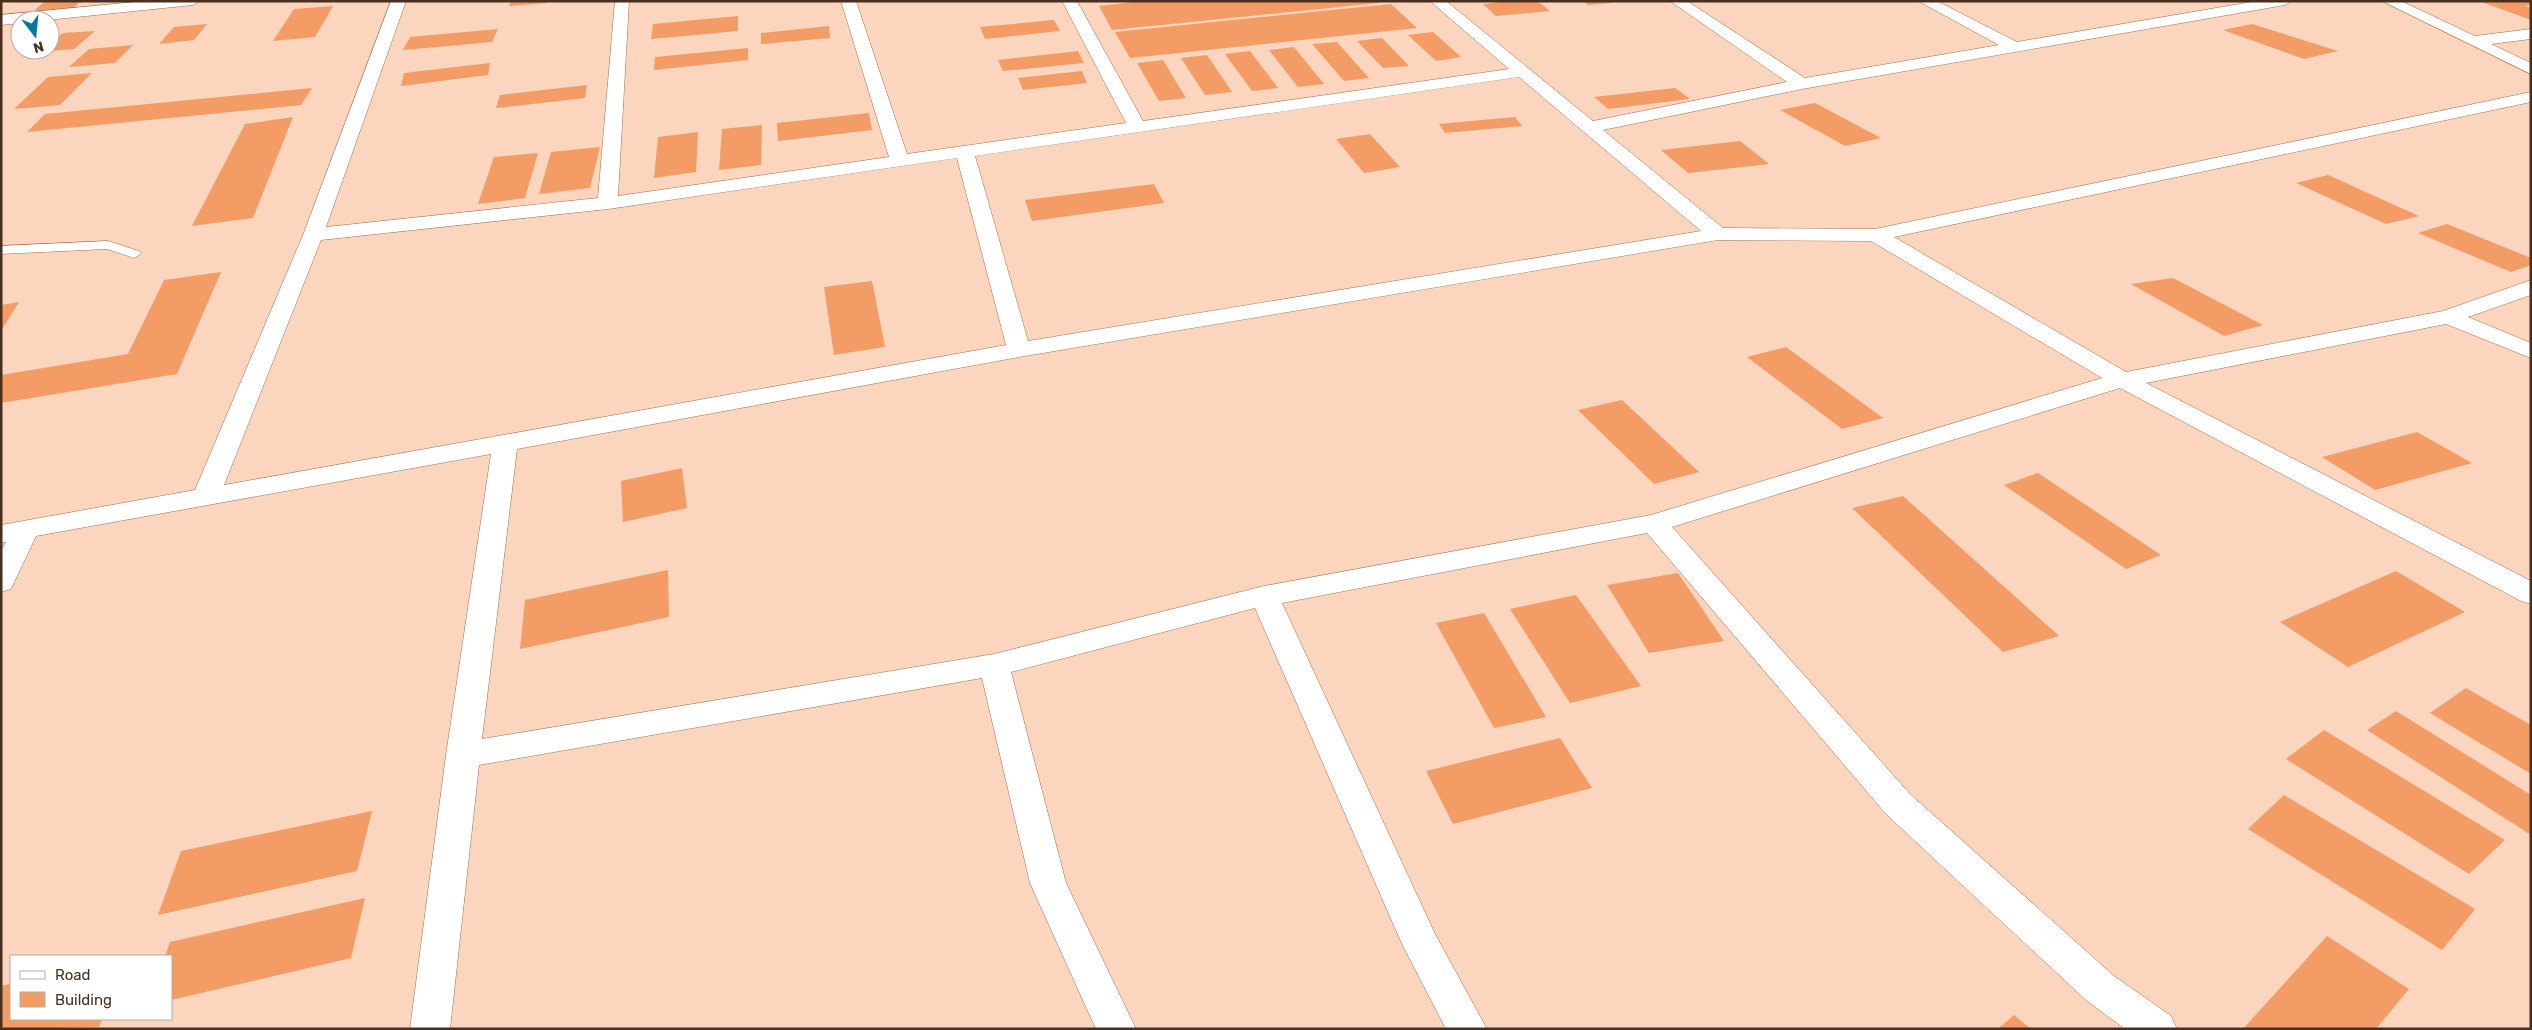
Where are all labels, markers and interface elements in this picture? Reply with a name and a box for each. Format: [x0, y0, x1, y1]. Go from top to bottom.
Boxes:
north arrow [10, 10, 60, 60]
text: N [31, 37, 46, 57]
legend [10, 955, 172, 1020]
text: Road [55, 966, 91, 984]
text: Building [55, 991, 112, 1009]

